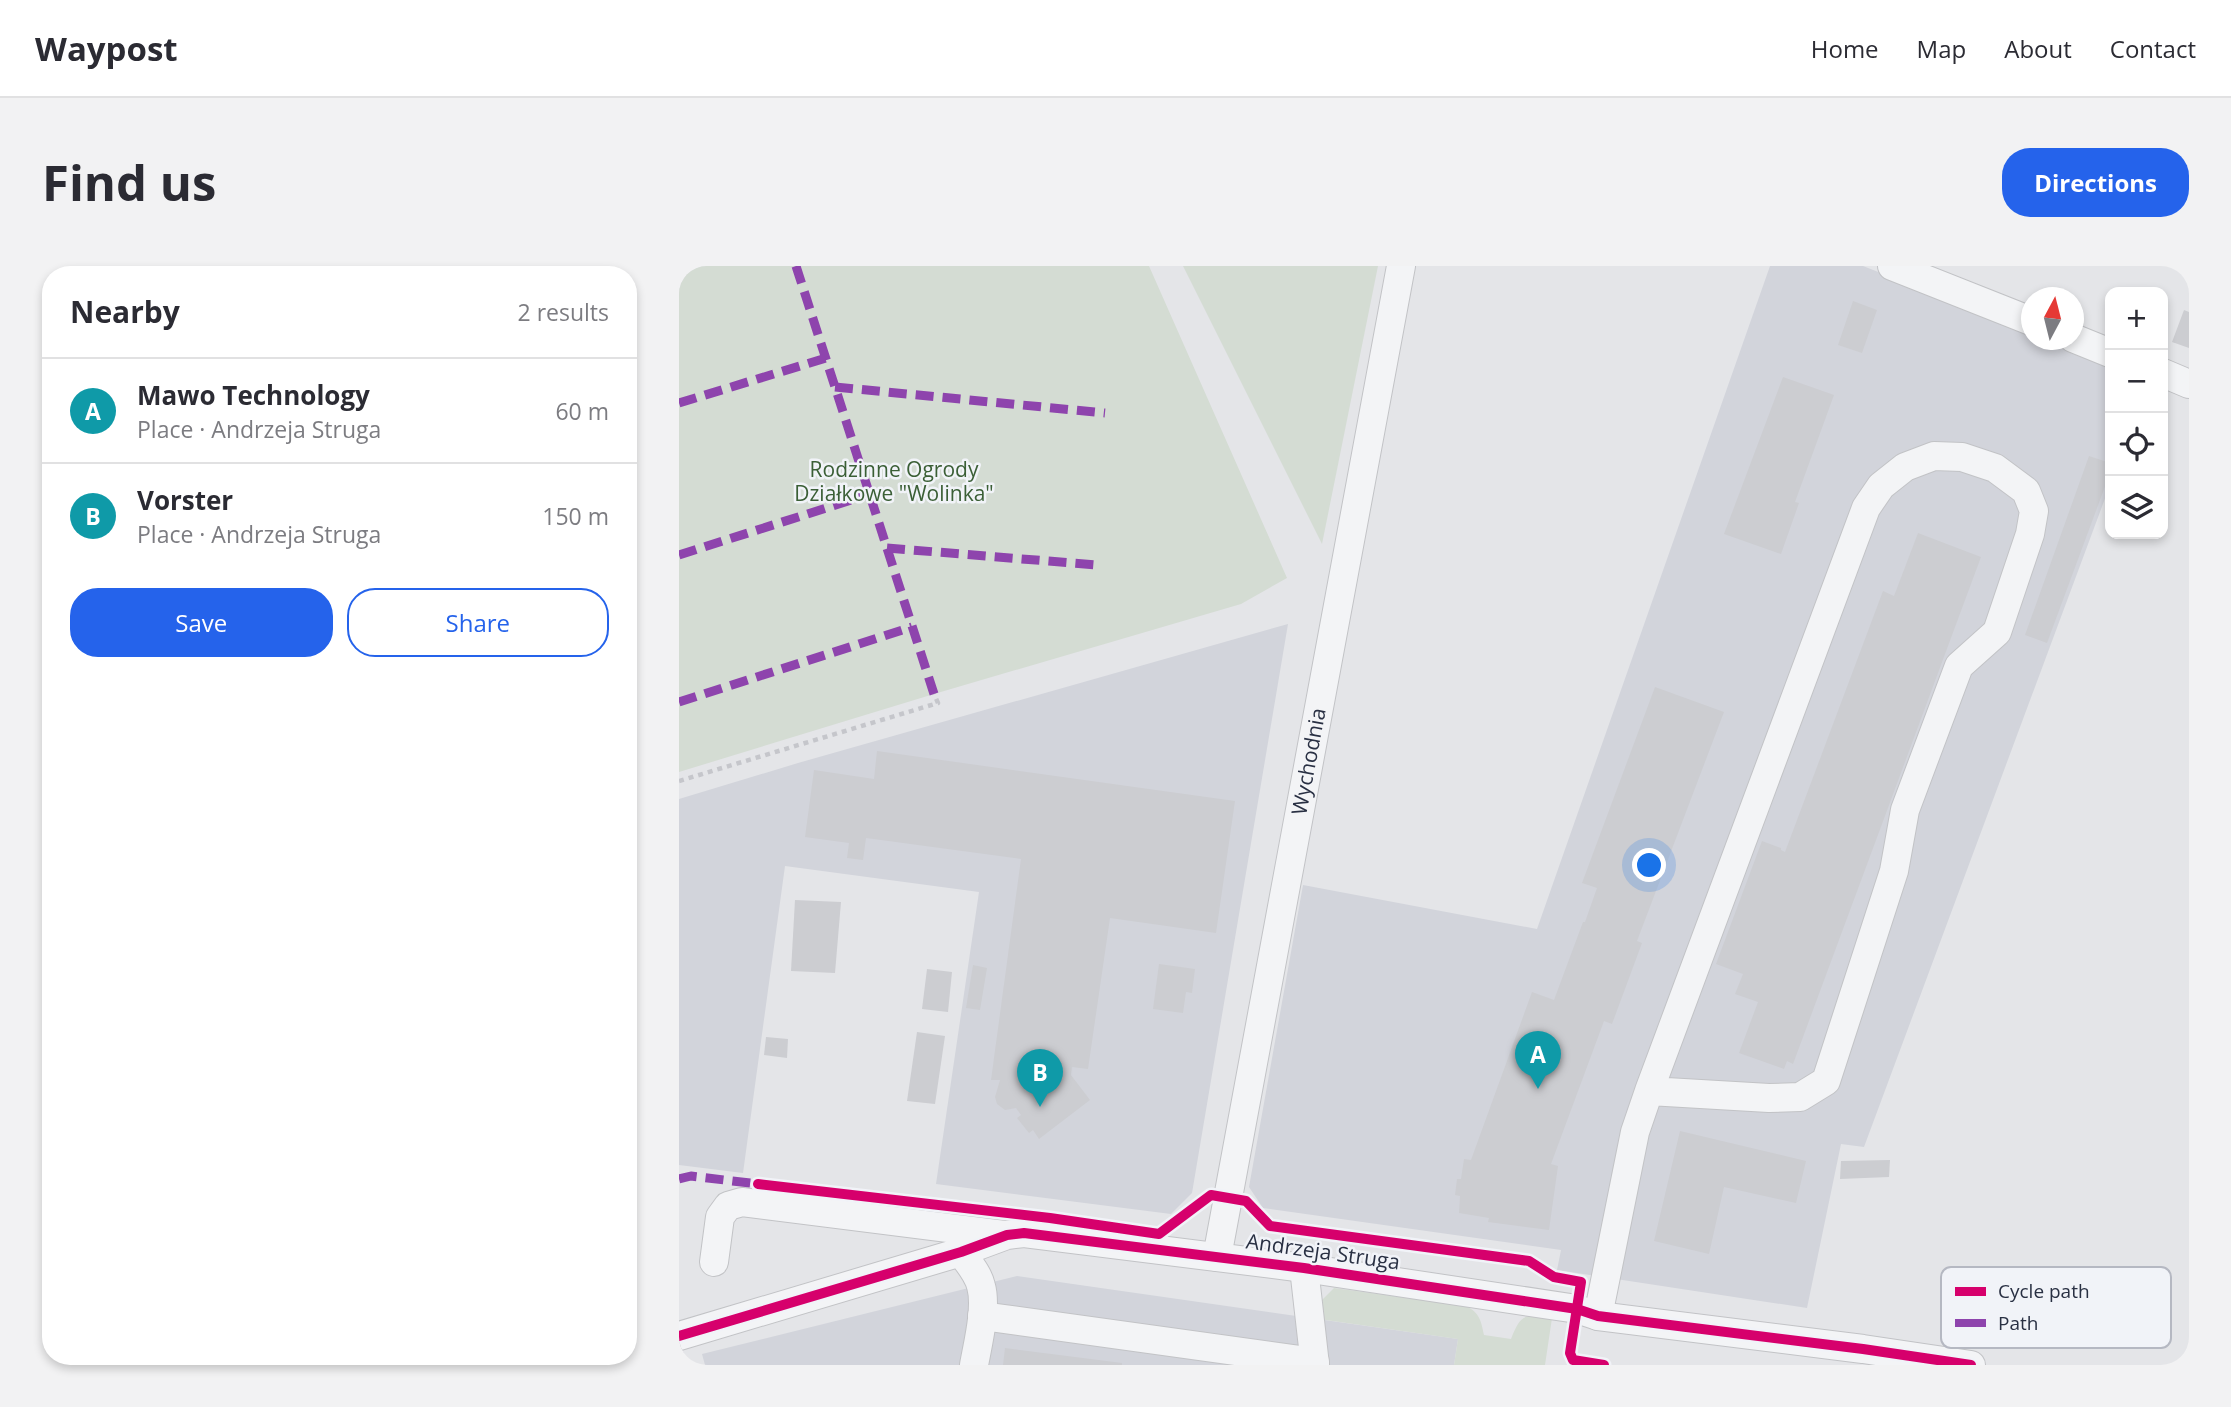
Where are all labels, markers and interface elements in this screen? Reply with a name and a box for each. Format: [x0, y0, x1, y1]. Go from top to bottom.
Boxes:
text: Waypost [35, 26, 178, 71]
text: Home [1811, 32, 1879, 65]
text: Map [1917, 32, 1966, 65]
text: About [2004, 32, 2072, 65]
text: Contact [2110, 32, 2196, 65]
button: Directions [2002, 148, 2189, 217]
text: Find us [42, 149, 216, 215]
north arrow [2021, 287, 2084, 350]
map controls [2105, 287, 2168, 539]
button: + [2105, 287, 2168, 350]
text: Nearby [70, 291, 180, 332]
text: 2 results [518, 296, 609, 328]
button: − [2105, 350, 2168, 413]
text: Mawo Technology [137, 377, 370, 413]
text: A [85, 395, 101, 427]
text: 60 m [555, 395, 609, 427]
text: Place · Andrzeja Struga [137, 413, 381, 445]
button: locate [2105, 413, 2168, 476]
park label: Rodzinne Ogrody Działkowe "Wolinka" [794, 455, 994, 507]
button: layers [2105, 476, 2168, 539]
text: Vorster [137, 482, 233, 518]
text: B [85, 500, 101, 532]
text: 150 m [542, 500, 609, 532]
text: Place · Andrzeja Struga [137, 518, 381, 550]
button: Save [70, 588, 333, 657]
button: Share [347, 588, 609, 657]
street label: Wychodnia [1284, 706, 1332, 817]
your location [1632, 848, 1666, 882]
pin: A [1515, 1031, 1561, 1089]
pin: B [1017, 1049, 1063, 1107]
street label: Andrzeja Struga [1244, 1226, 1402, 1276]
legend [1941, 1267, 2171, 1348]
text: Cycle path [1998, 1278, 2090, 1304]
text: Path [1998, 1310, 2038, 1336]

